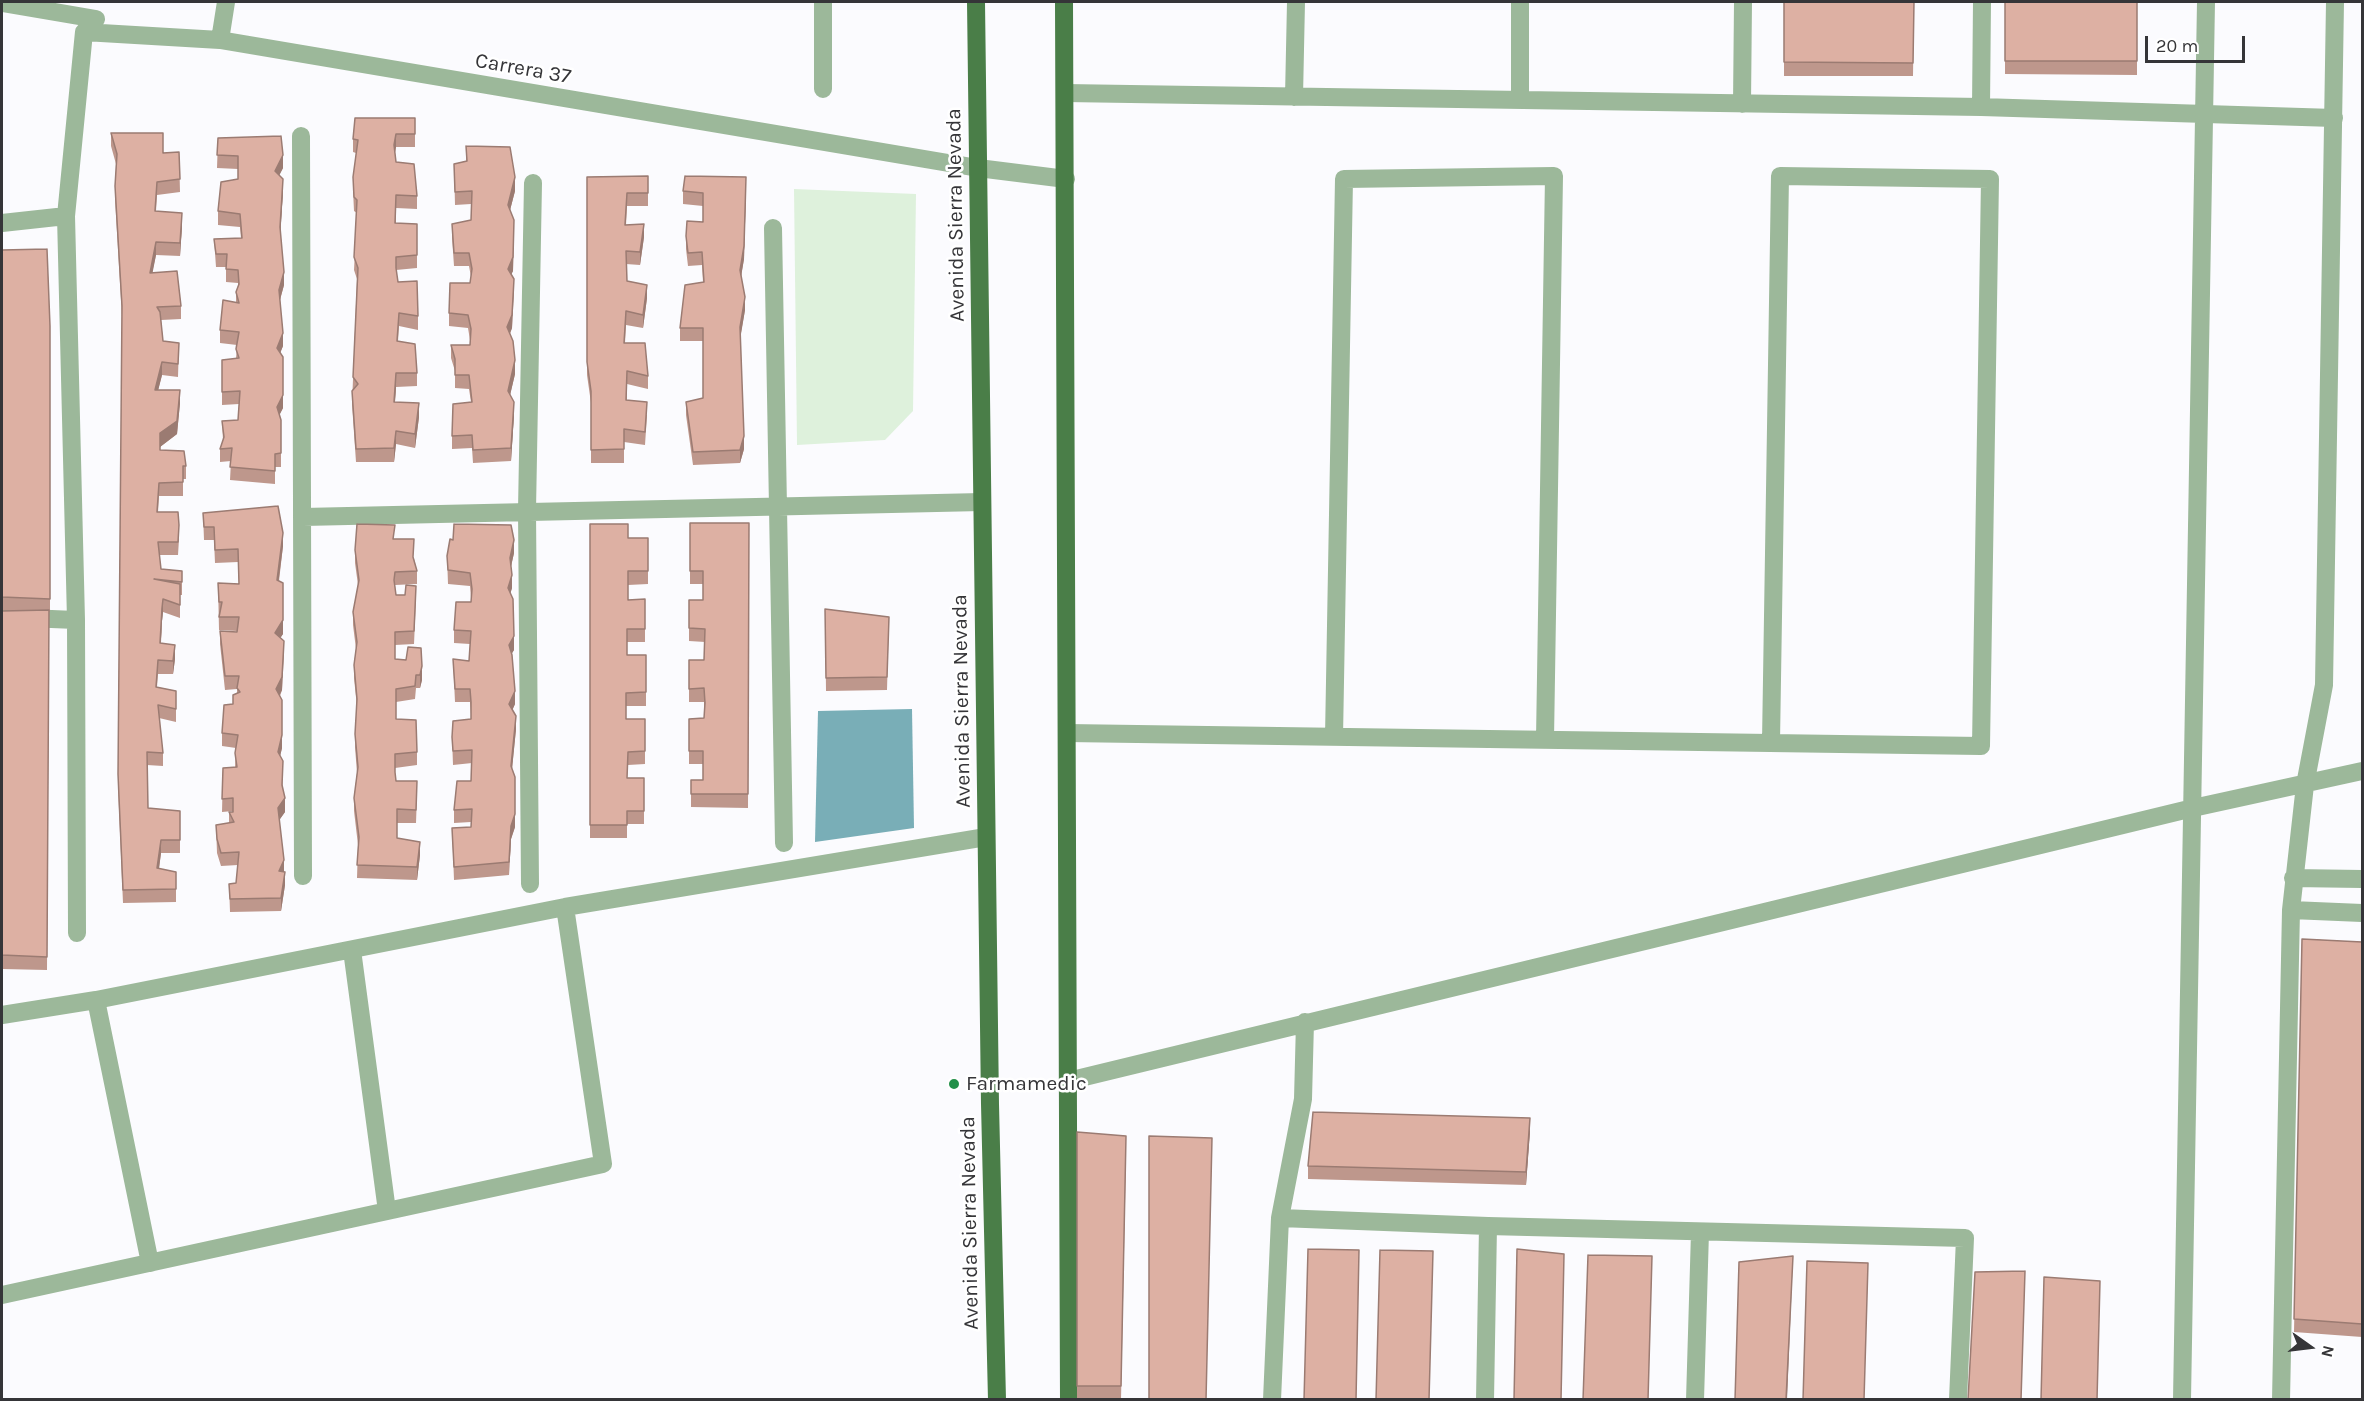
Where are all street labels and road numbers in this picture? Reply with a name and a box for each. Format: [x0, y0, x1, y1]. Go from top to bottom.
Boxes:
street label: Carrera 37 [473, 48, 573, 90]
street label: Avenida Sierra Nevada [942, 108, 970, 322]
street label: Avenida Sierra Nevada [948, 594, 976, 808]
street label: Avenida Sierra Nevada [956, 1116, 984, 1330]

